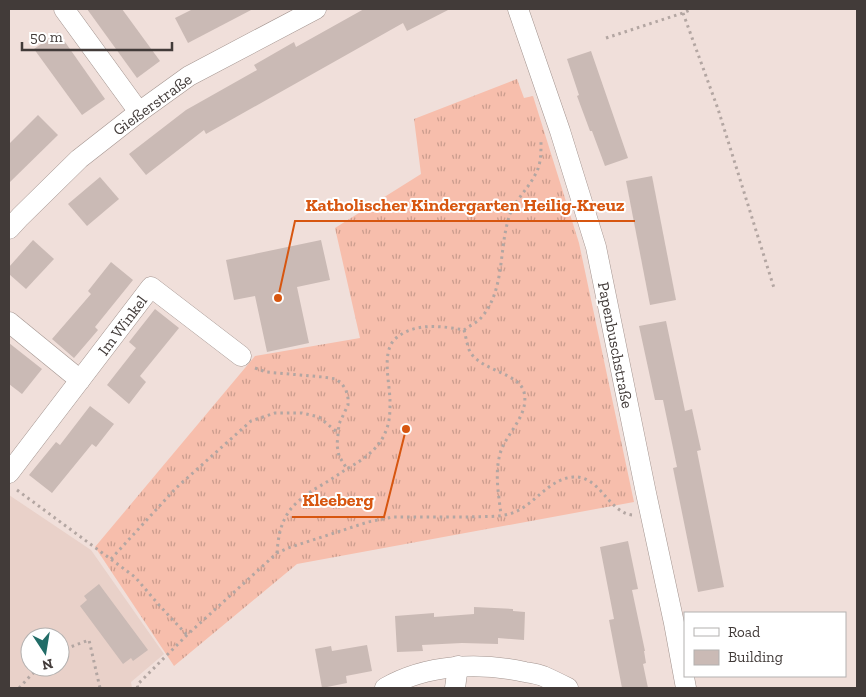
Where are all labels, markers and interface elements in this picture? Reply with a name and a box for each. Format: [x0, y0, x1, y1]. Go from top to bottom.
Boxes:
scale bar [22, 20, 172, 52]
text: 50 m [30, 28, 63, 46]
street label: Gießerstraße [109, 69, 196, 139]
callout: Katholischer Kindergarten Heilig-Kreuz [295, 188, 635, 221]
text: Katholischer Kindergarten Heilig-Kreuz [305, 194, 625, 216]
street label: Papenbuschstraße [594, 280, 637, 410]
street label: Im Winkel [94, 292, 151, 359]
callout: Kleeberg [292, 484, 384, 517]
text: Kleeberg [302, 489, 374, 511]
legend [684, 612, 846, 677]
text: Road [728, 623, 761, 641]
north arrow [20, 627, 70, 677]
text: Building [728, 648, 783, 666]
text: N [40, 655, 55, 674]

